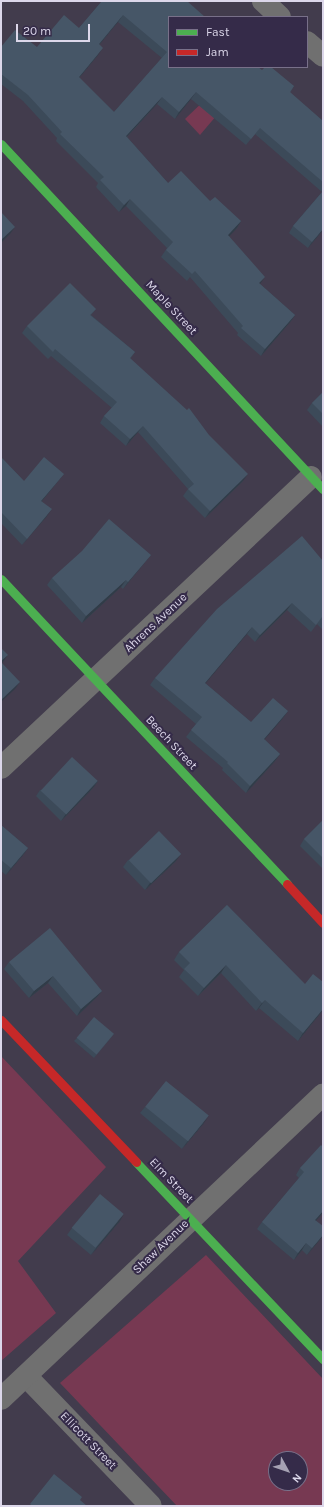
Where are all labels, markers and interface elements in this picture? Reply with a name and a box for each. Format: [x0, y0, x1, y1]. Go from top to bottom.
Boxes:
scale bar [18, 16, 92, 42]
legend [168, 16, 308, 68]
text: 20 m [23, 24, 51, 38]
text: Fast [206, 25, 229, 39]
text: Jam [206, 45, 229, 59]
street label: Maple Street [142, 278, 200, 338]
street label: Ahrens Avenue [122, 590, 190, 656]
street label: Beech Street [142, 713, 200, 773]
street label: Elm Street [146, 1155, 196, 1207]
street label: Shaw Avenue [130, 1217, 192, 1277]
street label: Ellicott Street [57, 1409, 119, 1473]
north arrow [268, 1451, 308, 1491]
text: N [289, 1471, 304, 1486]

